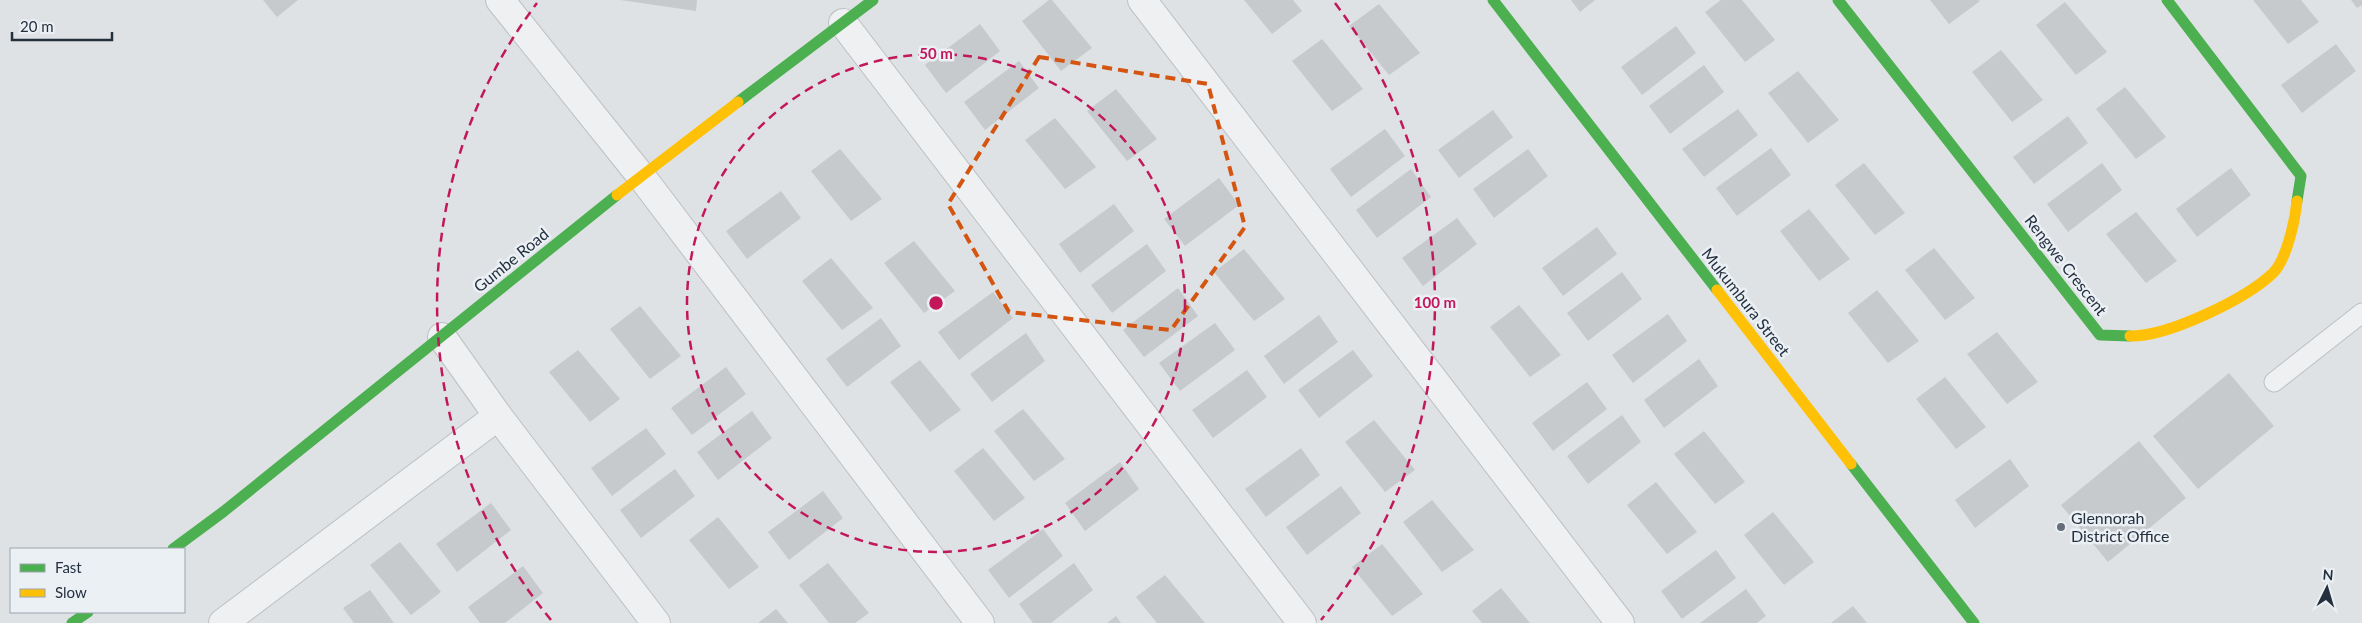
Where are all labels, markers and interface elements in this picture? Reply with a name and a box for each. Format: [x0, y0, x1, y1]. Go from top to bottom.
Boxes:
scale bar [12, 10, 112, 42]
text: 20 m [20, 17, 54, 35]
text: 50 m [919, 44, 953, 62]
street label: Rengwe Crescent [2021, 211, 2112, 319]
street label: Gumbe Road [469, 224, 552, 296]
street label: Mukumbura Street [1698, 244, 1795, 360]
text: 100 m [1414, 293, 1456, 311]
centre of rings [927, 294, 945, 312]
place label: Glennorah District Office [2071, 508, 2170, 545]
marker: Glennorah District Office [2055, 521, 2067, 533]
legend [10, 548, 185, 613]
text: Fast [55, 558, 82, 576]
north arrow [2302, 563, 2352, 613]
text: N [2322, 566, 2334, 583]
text: Slow [55, 583, 87, 601]

